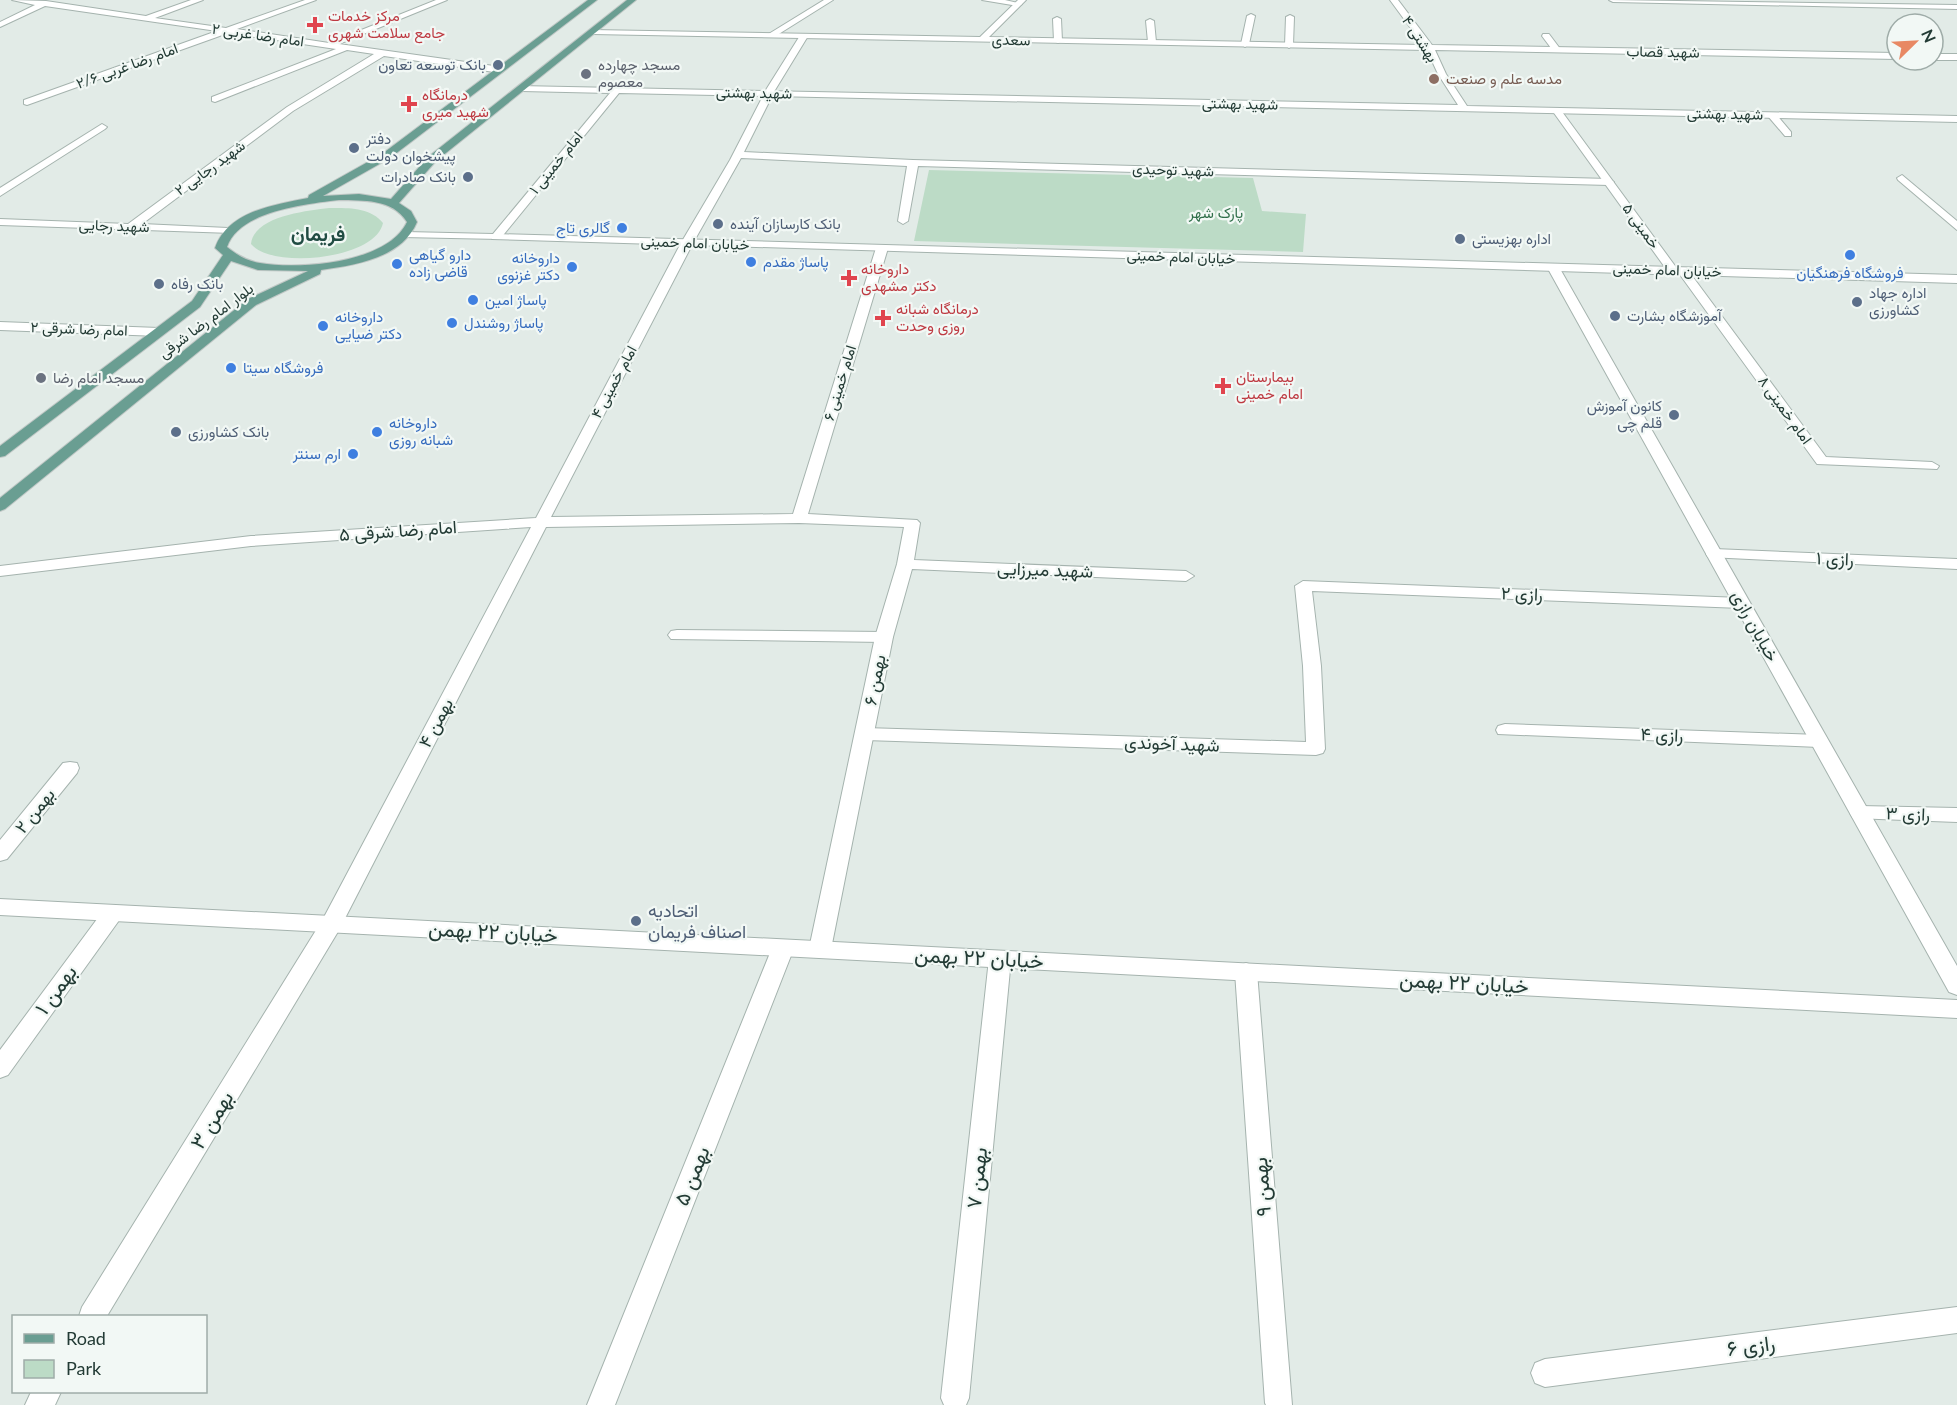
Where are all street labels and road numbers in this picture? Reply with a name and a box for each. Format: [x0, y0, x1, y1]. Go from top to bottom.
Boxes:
street label: بهشتی ۴ [1397, 12, 1443, 66]
street label: امام رضا غربی ۲ [211, 19, 305, 51]
street label: سعدی [991, 30, 1031, 50]
street label: امام رضا غربی ۲/۶ [73, 38, 181, 94]
street label: شهید قصاب [1626, 41, 1700, 62]
street label: شهید بهشتی [716, 82, 792, 104]
street label: شهید بهشتی [1202, 93, 1278, 115]
street label: شهید بهشتی [1687, 103, 1763, 125]
street label: امام خمینی ۱ [525, 127, 587, 199]
street label: شهید رجایی ۲ [171, 136, 249, 200]
street label: شهید توحیدی [1132, 159, 1214, 181]
street label: خمینی ۵ [1618, 199, 1664, 253]
street label: شهید رجایی [78, 215, 150, 237]
street label: خیابان امام خمینی [640, 231, 750, 255]
street label: خیابان امام خمینی [1126, 245, 1236, 269]
street label: خیابان امام خمینی [1612, 258, 1722, 282]
street label: بلوار امام رضا شرقی [154, 279, 258, 363]
street label: امام رضا شرقی ۲ [30, 317, 128, 341]
street label: امام خمینی ۴ [587, 342, 641, 422]
street label: امام خمینی ۶ [819, 343, 861, 423]
street label: امام خمینی ۸ [1753, 372, 1817, 448]
street label: امام رضا شرقی ۵ [338, 515, 458, 547]
street label: رازی ۱ [1816, 546, 1854, 571]
street label: شهید میرزایی [997, 556, 1093, 583]
street label: رازی ۲ [1501, 581, 1543, 606]
street label: خیابان رازی [1726, 586, 1784, 665]
street label: بهمن ۶ [858, 653, 891, 707]
street label: بهمن ۴ [413, 694, 458, 751]
street label: رازی ۴ [1640, 722, 1684, 747]
street label: شهید آخوندی [1124, 730, 1220, 757]
street label: بهمن ۲ [9, 783, 60, 838]
street label: رازی ۳ [1885, 801, 1931, 826]
street label: خیابان ۲۲ بهمن [428, 915, 558, 948]
street label: خیابان ۲۲ بهمن [914, 941, 1044, 974]
street label: بهمن ۱ [28, 959, 83, 1020]
street label: خیابان ۲۲ بهمن [1399, 966, 1529, 999]
street label: بهمن ۳ [184, 1086, 239, 1154]
street label: بهمن ۵ [667, 1142, 716, 1209]
street label: بهمن ۷ [960, 1146, 993, 1210]
street label: بهمن ۹ [1246, 1156, 1277, 1218]
street label: رازی ۶ [1725, 1329, 1777, 1362]

